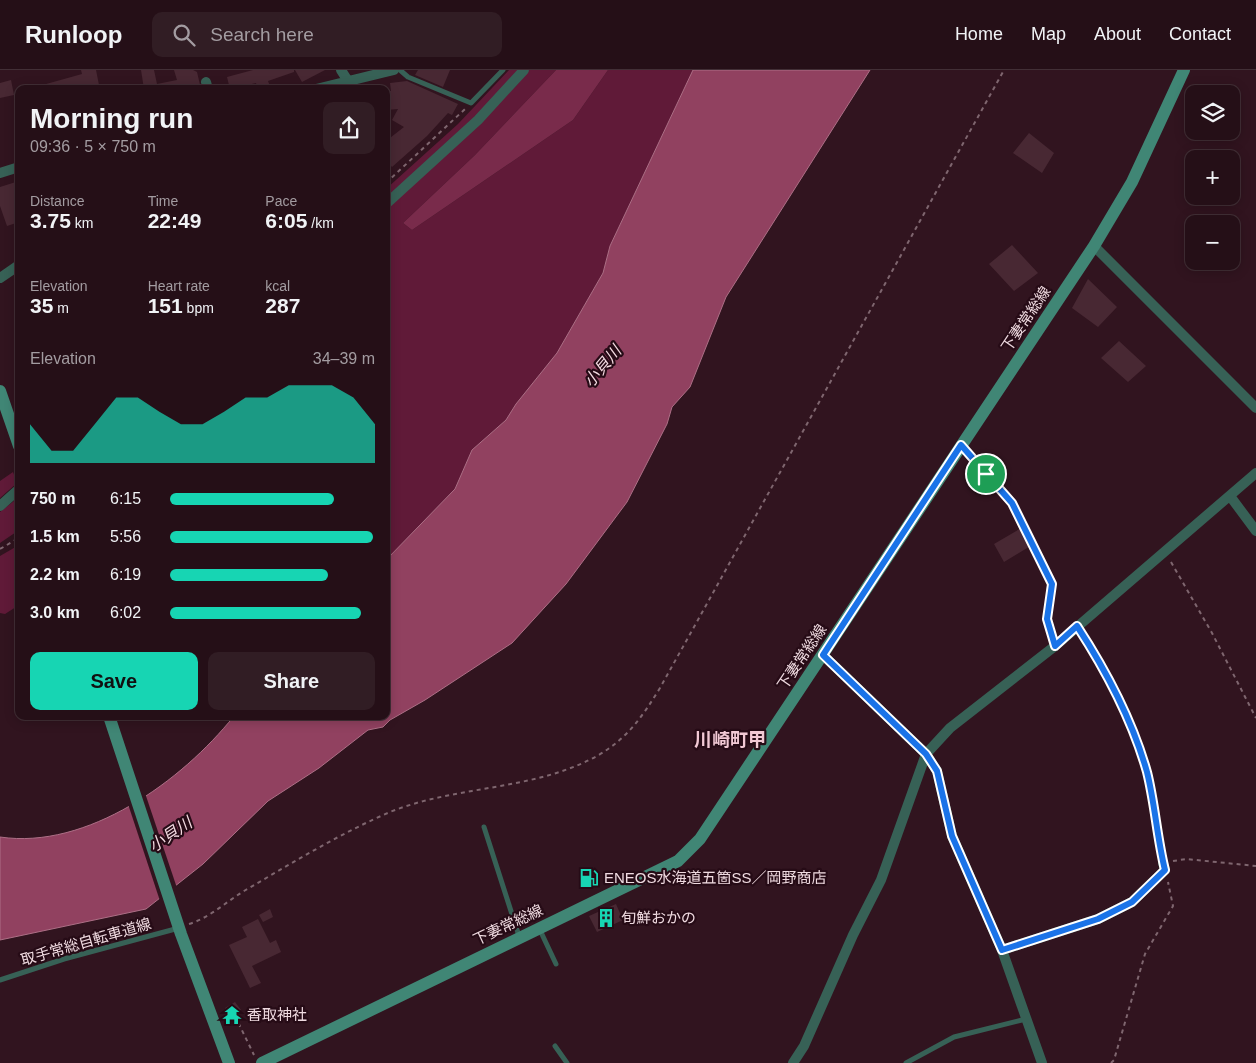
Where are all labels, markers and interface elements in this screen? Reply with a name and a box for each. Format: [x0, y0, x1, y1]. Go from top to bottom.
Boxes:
search box [152, 12, 502, 57]
text: Runloop [25, 21, 122, 48]
icon: search [170, 21, 198, 49]
text: Search here [210, 24, 314, 45]
text: Home [955, 24, 1003, 44]
text: Map [1031, 24, 1066, 44]
text: About [1094, 24, 1141, 44]
text: Contact [1169, 24, 1231, 44]
map controls [1185, 85, 1240, 270]
button: layers [1185, 85, 1240, 140]
button: share [323, 102, 375, 154]
text: Morning run [30, 103, 193, 134]
text: 09:36 · 5 × 750 m [30, 138, 156, 155]
button: + [1185, 150, 1240, 205]
text: Distance [30, 193, 84, 209]
text: Time [148, 193, 178, 209]
text: Pace [265, 193, 297, 209]
text: 3.75 [30, 209, 71, 232]
text: 22:49 [148, 209, 201, 232]
text: 6:05 [265, 209, 307, 232]
text: km [71, 215, 93, 231]
text: /km [307, 215, 334, 231]
button: − [1185, 215, 1240, 270]
text: Elevation [30, 278, 88, 294]
text: Heart rate [148, 278, 210, 294]
text: kcal [265, 278, 290, 294]
street label: 下妻常総線 [998, 283, 1054, 355]
text: 35 [30, 294, 53, 317]
text: 151 [148, 294, 183, 317]
text: 287 [265, 294, 300, 317]
text: m [53, 300, 69, 316]
text: bpm [183, 300, 214, 316]
water label: 小貝川 [580, 341, 626, 390]
text: Elevation [30, 350, 96, 367]
text: 34–39 m [313, 350, 375, 367]
pin [965, 453, 1007, 495]
icon: arrive [972, 460, 1000, 488]
text: 750 m [30, 490, 75, 507]
text: 6:15 [110, 490, 141, 507]
text: 1.5 km [30, 528, 80, 545]
text: 5:56 [110, 528, 141, 545]
text: 2.2 km [30, 566, 80, 583]
text: 6:19 [110, 566, 141, 583]
text: 3.0 km [30, 604, 80, 621]
text: 6:02 [110, 604, 141, 621]
street label: 下妻常総線 [774, 621, 830, 693]
button: Save [30, 652, 198, 710]
button: Share [208, 652, 375, 710]
district label: 川崎町甲 [694, 730, 766, 750]
water label: 小貝川 [146, 813, 197, 855]
fuel station icon: ENEOS水海道五箇SS／岡野商店 [578, 867, 600, 889]
place label: ENEOS水海道五箇SS／岡野商店 [604, 869, 827, 886]
street label: 下妻常総線 [470, 901, 545, 948]
building icon: 旬鮮おかの [595, 907, 617, 929]
place label: 旬鮮おかの [621, 909, 696, 926]
street label: 取手常総自転車道線 [19, 915, 153, 968]
temple icon: 香取神社 [221, 1004, 243, 1026]
place label: 香取神社 [247, 1006, 307, 1023]

